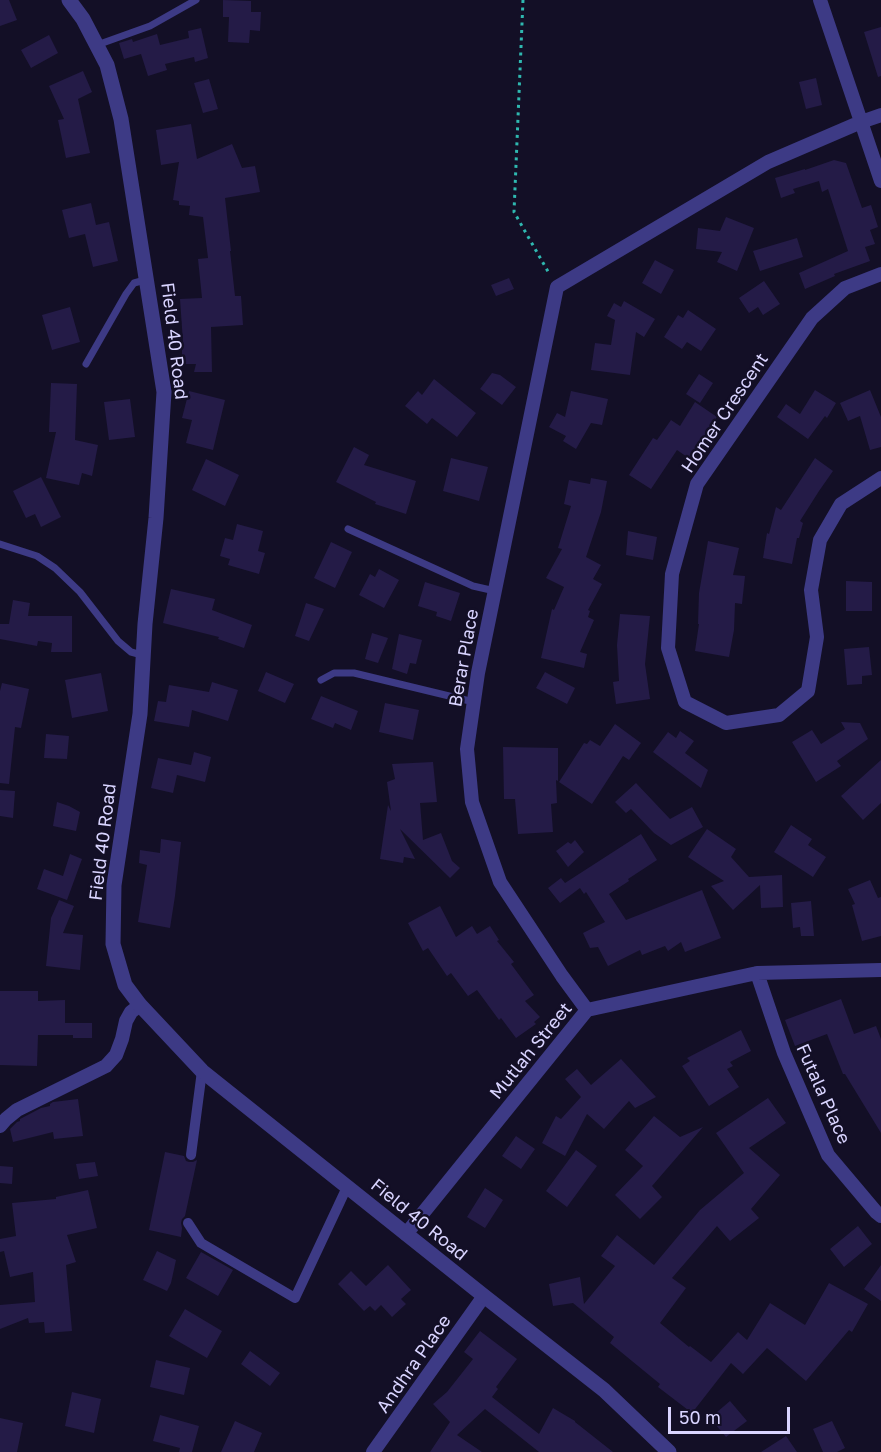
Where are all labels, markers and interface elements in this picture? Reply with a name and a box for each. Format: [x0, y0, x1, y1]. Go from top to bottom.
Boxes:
street label: Field 40 Road [156, 281, 192, 401]
street label: Homer Crescent [677, 349, 773, 477]
street label: Berar Place [445, 607, 483, 709]
street label: Field 40 Road [85, 782, 121, 902]
street label: Mutlah Street [485, 998, 577, 1104]
street label: Futala Place [791, 1041, 855, 1147]
street label: Field 40 Road [366, 1175, 472, 1265]
street label: Andhra Place [372, 1311, 456, 1417]
scale bar [671, 1395, 792, 1433]
text: 50 m [679, 1406, 721, 1428]

